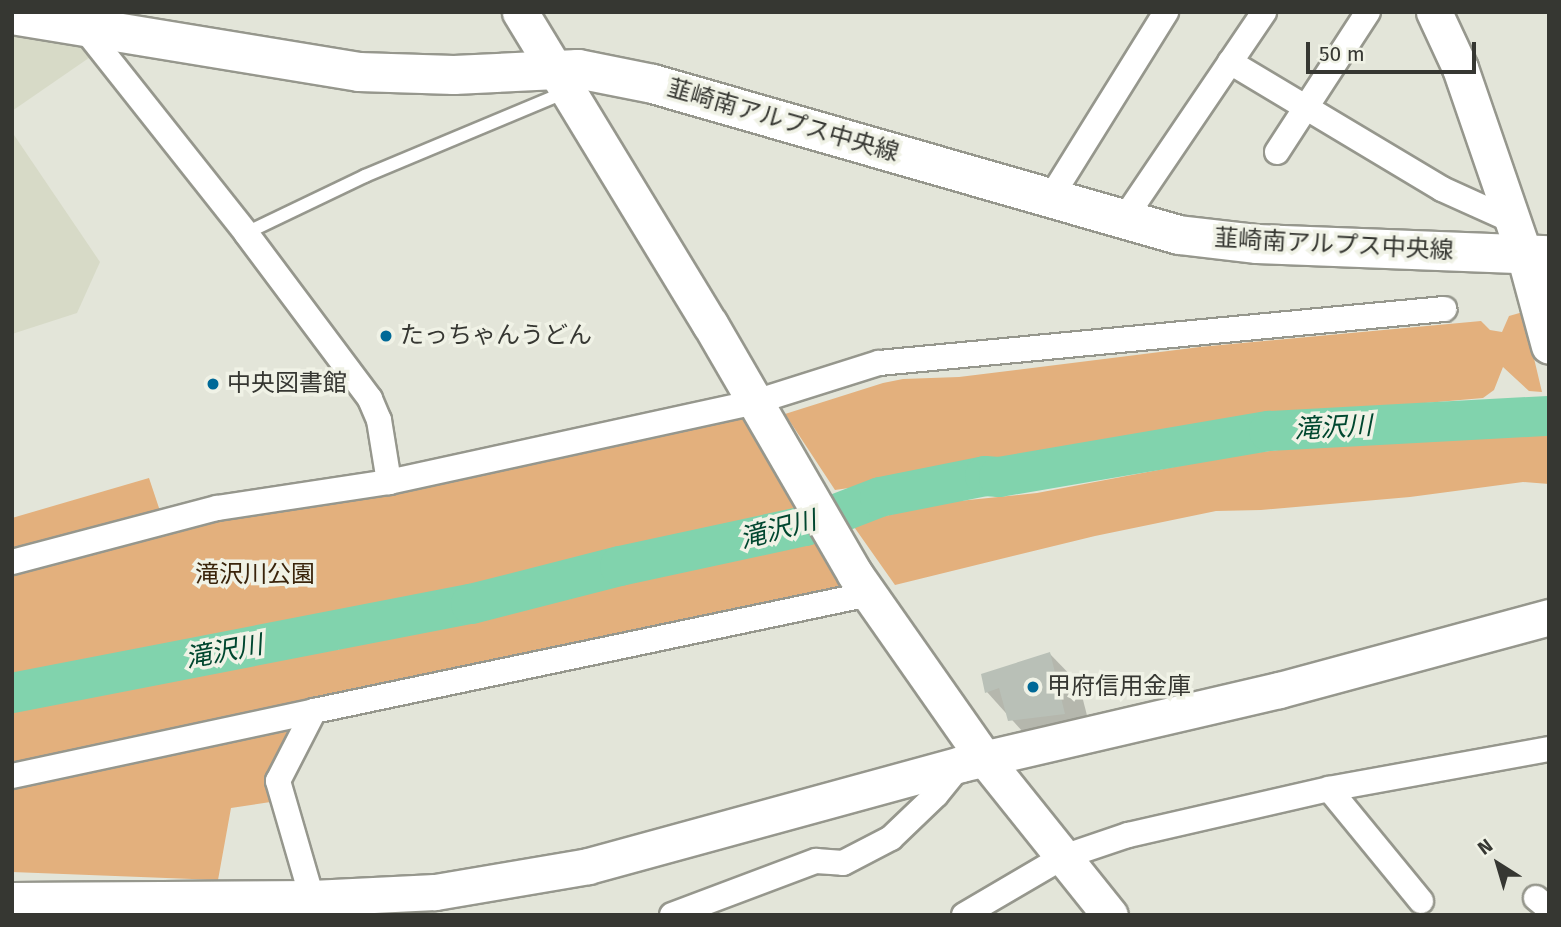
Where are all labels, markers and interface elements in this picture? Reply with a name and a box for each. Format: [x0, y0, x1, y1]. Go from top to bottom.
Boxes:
scale bar [1309, 28, 1479, 72]
text: 50 m [1319, 41, 1365, 67]
street label: 韮崎南アルプス中央線 [664, 74, 902, 168]
street label: 韮崎南アルプス中央線 [1213, 224, 1455, 266]
place label: たっちゃんうどん [400, 322, 592, 350]
marker: たっちゃんうどん [378, 328, 394, 344]
place label: 中央図書館 [227, 370, 347, 398]
marker: 中央図書館 [205, 376, 221, 392]
water label: 滝沢川 [1293, 410, 1373, 446]
water label: 滝沢川 [736, 505, 820, 555]
park label: 滝沢川公園 [195, 561, 315, 589]
water label: 滝沢川 [183, 629, 265, 675]
place label: 甲府信用金庫 [1047, 673, 1191, 701]
marker: 甲府信用金庫 [1025, 679, 1041, 695]
north arrow [1463, 829, 1533, 899]
text: N [1473, 834, 1497, 860]

